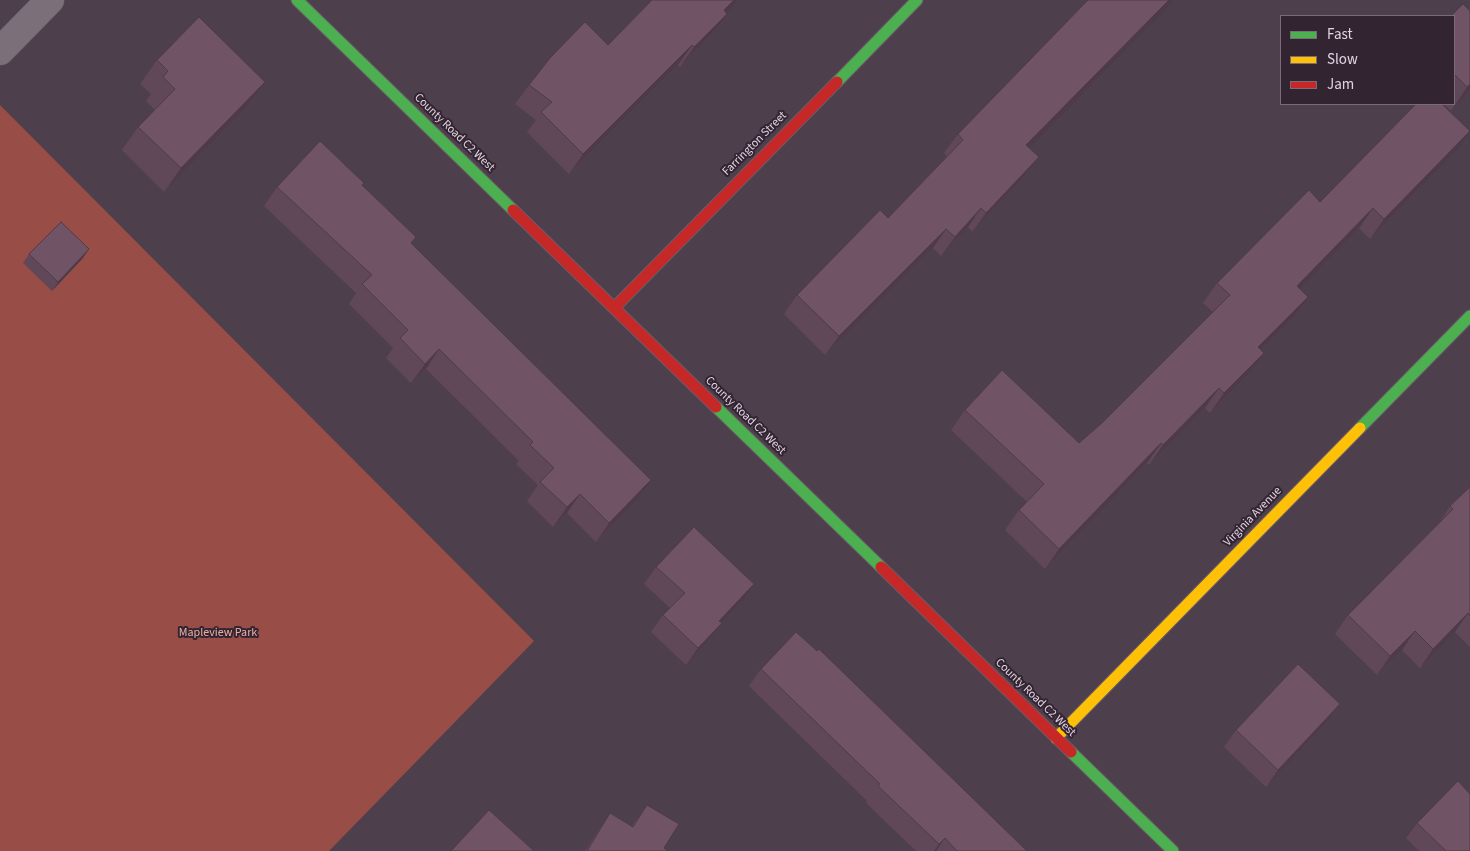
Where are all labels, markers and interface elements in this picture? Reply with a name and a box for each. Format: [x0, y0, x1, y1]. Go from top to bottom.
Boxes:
legend [1280, 15, 1455, 105]
text: Fast [1327, 24, 1353, 45]
text: Slow [1327, 49, 1358, 70]
text: Jam [1327, 74, 1354, 95]
street label: County Road C2 West [411, 91, 497, 175]
street label: Farrington Street [720, 109, 790, 179]
street label: County Road C2 West [702, 374, 788, 458]
street label: Virginia Avenue [1221, 484, 1285, 550]
park label: Mapleview Park [179, 626, 257, 640]
street label: County Road C2 West [992, 656, 1078, 740]

